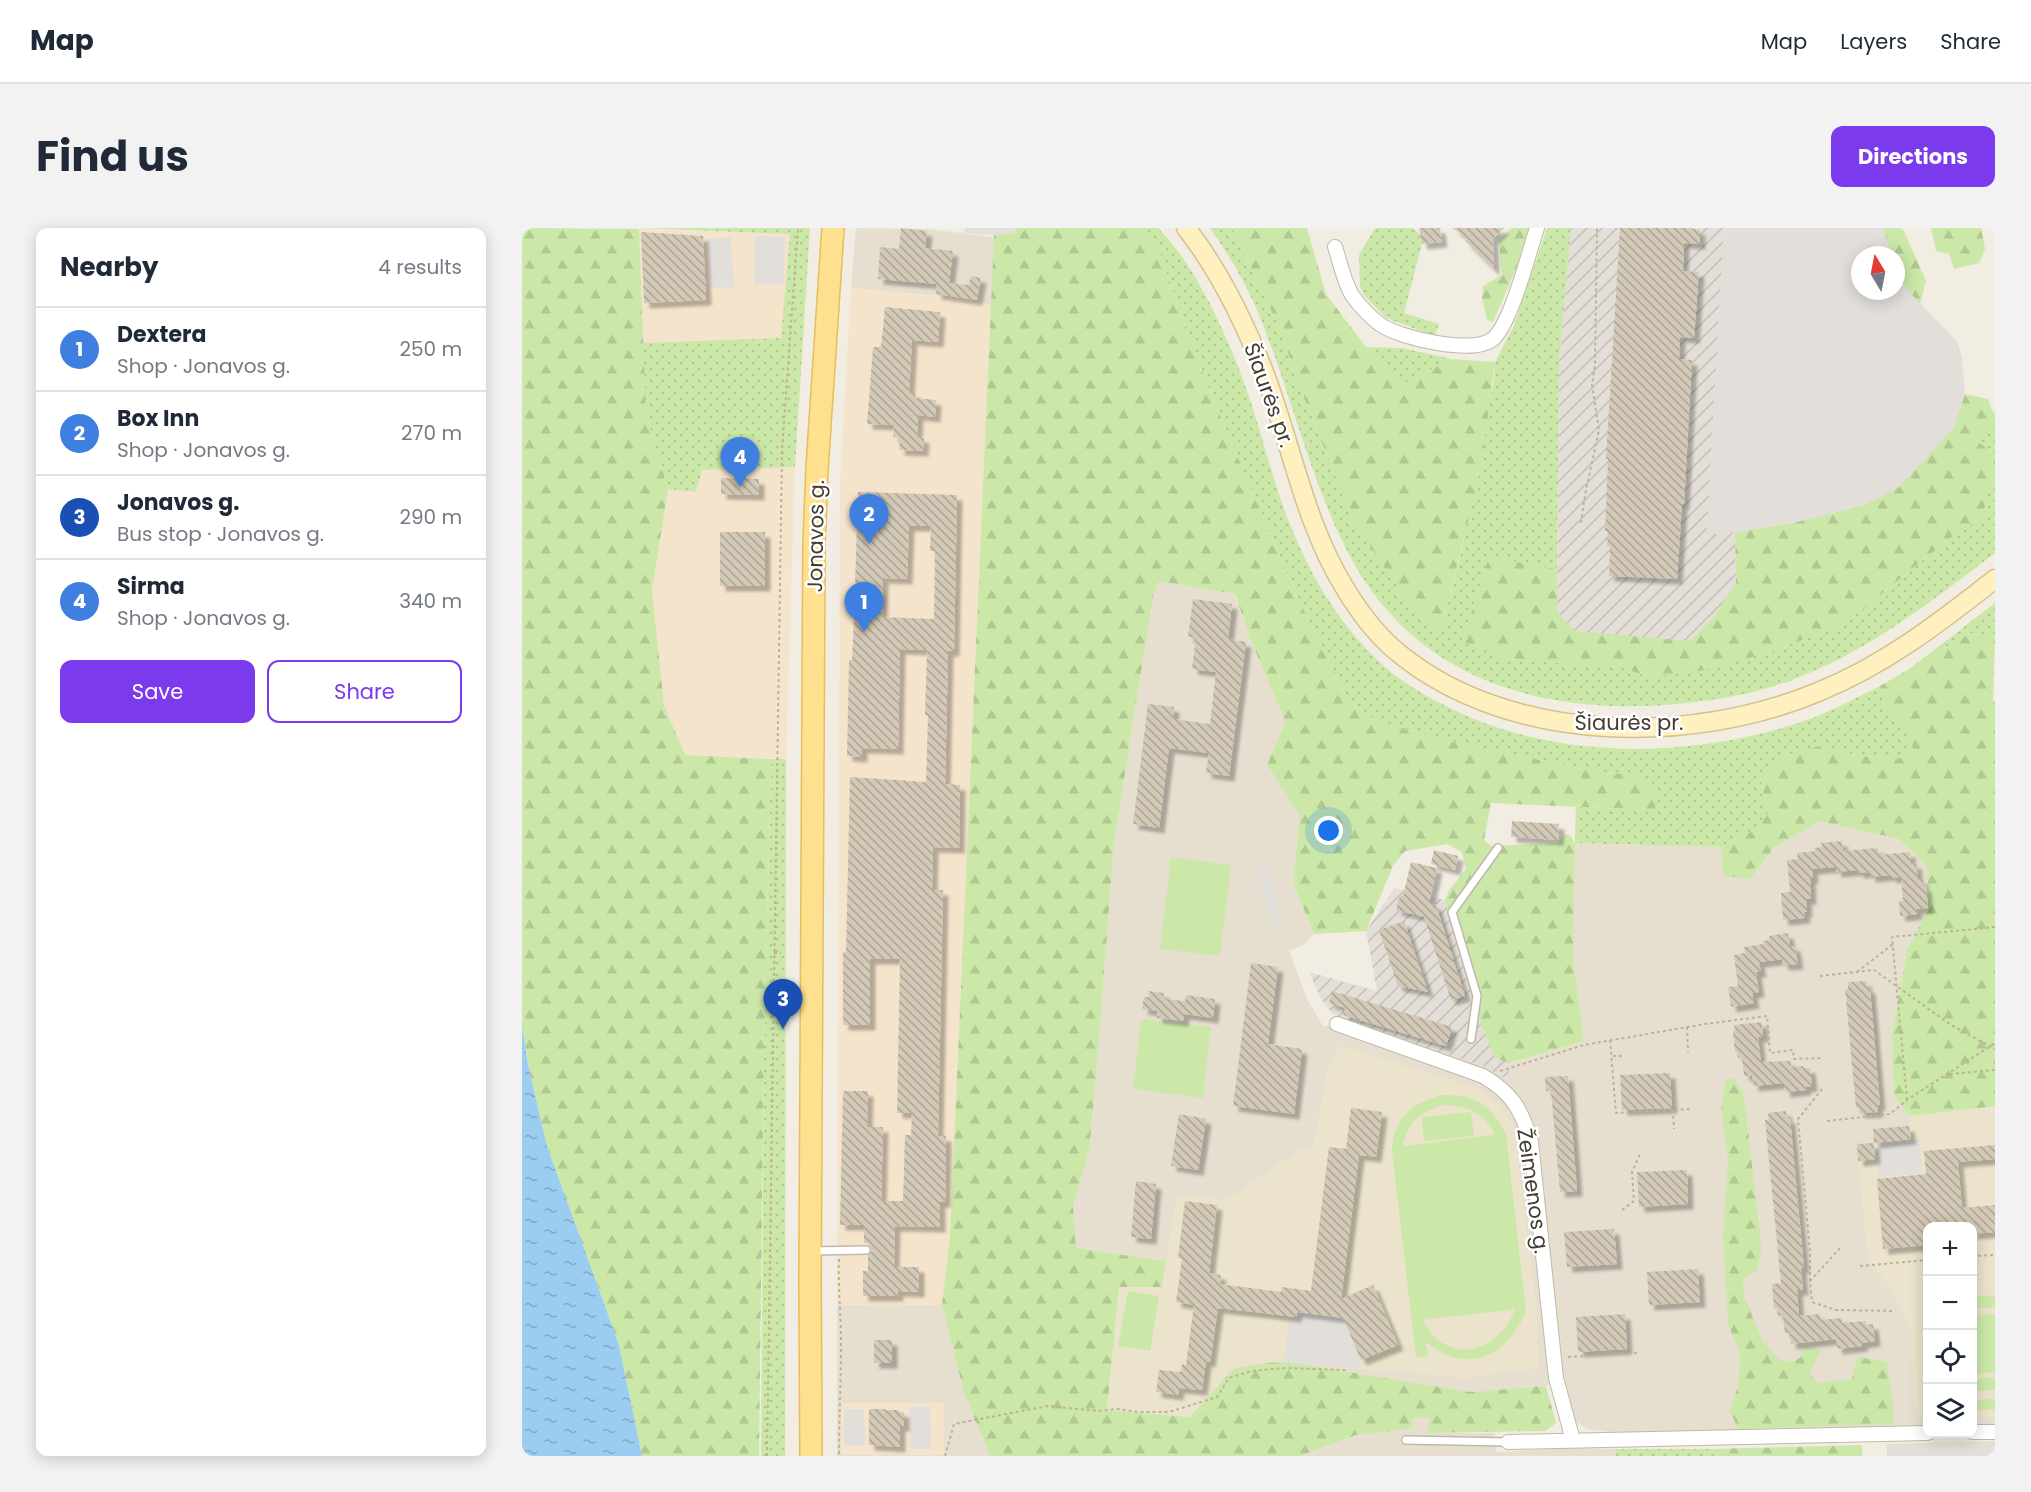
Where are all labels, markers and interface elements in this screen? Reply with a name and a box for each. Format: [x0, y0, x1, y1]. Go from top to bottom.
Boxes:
text: Map [30, 21, 94, 60]
text: Map [1761, 27, 1807, 56]
text: Layers [1840, 27, 1907, 56]
text: Share [1940, 27, 2001, 56]
button: Directions [1831, 126, 1995, 187]
text: Find us [36, 127, 189, 186]
north arrow [1851, 246, 1905, 300]
text: Nearby [60, 249, 158, 285]
text: 4 results [378, 253, 462, 281]
text: Dextera [117, 319, 206, 350]
text: 1 [76, 335, 83, 363]
text: 250 m [399, 335, 462, 363]
street label: Šiaurės pr. [1237, 339, 1302, 451]
text: Shop · Jonavos g. [117, 352, 290, 380]
text: Box Inn [117, 403, 199, 434]
text: 2 [74, 419, 85, 447]
text: 270 m [401, 419, 462, 447]
text: Shop · Jonavos g. [117, 436, 290, 464]
pin: 4 [720, 438, 760, 487]
street label: Jonavos g. [800, 479, 831, 593]
text: Jonavos g. [117, 487, 239, 518]
pin: 2 [850, 494, 888, 544]
text: 3 [73, 503, 86, 531]
text: 290 m [399, 503, 462, 531]
text: Bus stop · Jonavos g. [117, 520, 324, 548]
text: Sirma [117, 571, 185, 602]
pin: 1 [844, 582, 884, 632]
text: 4 [73, 587, 86, 615]
text: 340 m [399, 587, 462, 615]
text: Shop · Jonavos g. [117, 604, 290, 632]
button: Save [60, 660, 255, 723]
button: Share [267, 660, 462, 723]
street label: Šiaurės pr. [1575, 708, 1684, 737]
your location [1314, 816, 1343, 845]
pin: 3 [764, 980, 802, 1029]
street label: Žeimenos g. [1510, 1126, 1557, 1255]
map controls [1923, 1222, 1977, 1438]
button: + [1923, 1222, 1977, 1276]
button: − [1923, 1276, 1977, 1330]
button: locate [1923, 1330, 1977, 1384]
button: layers [1923, 1384, 1977, 1438]

